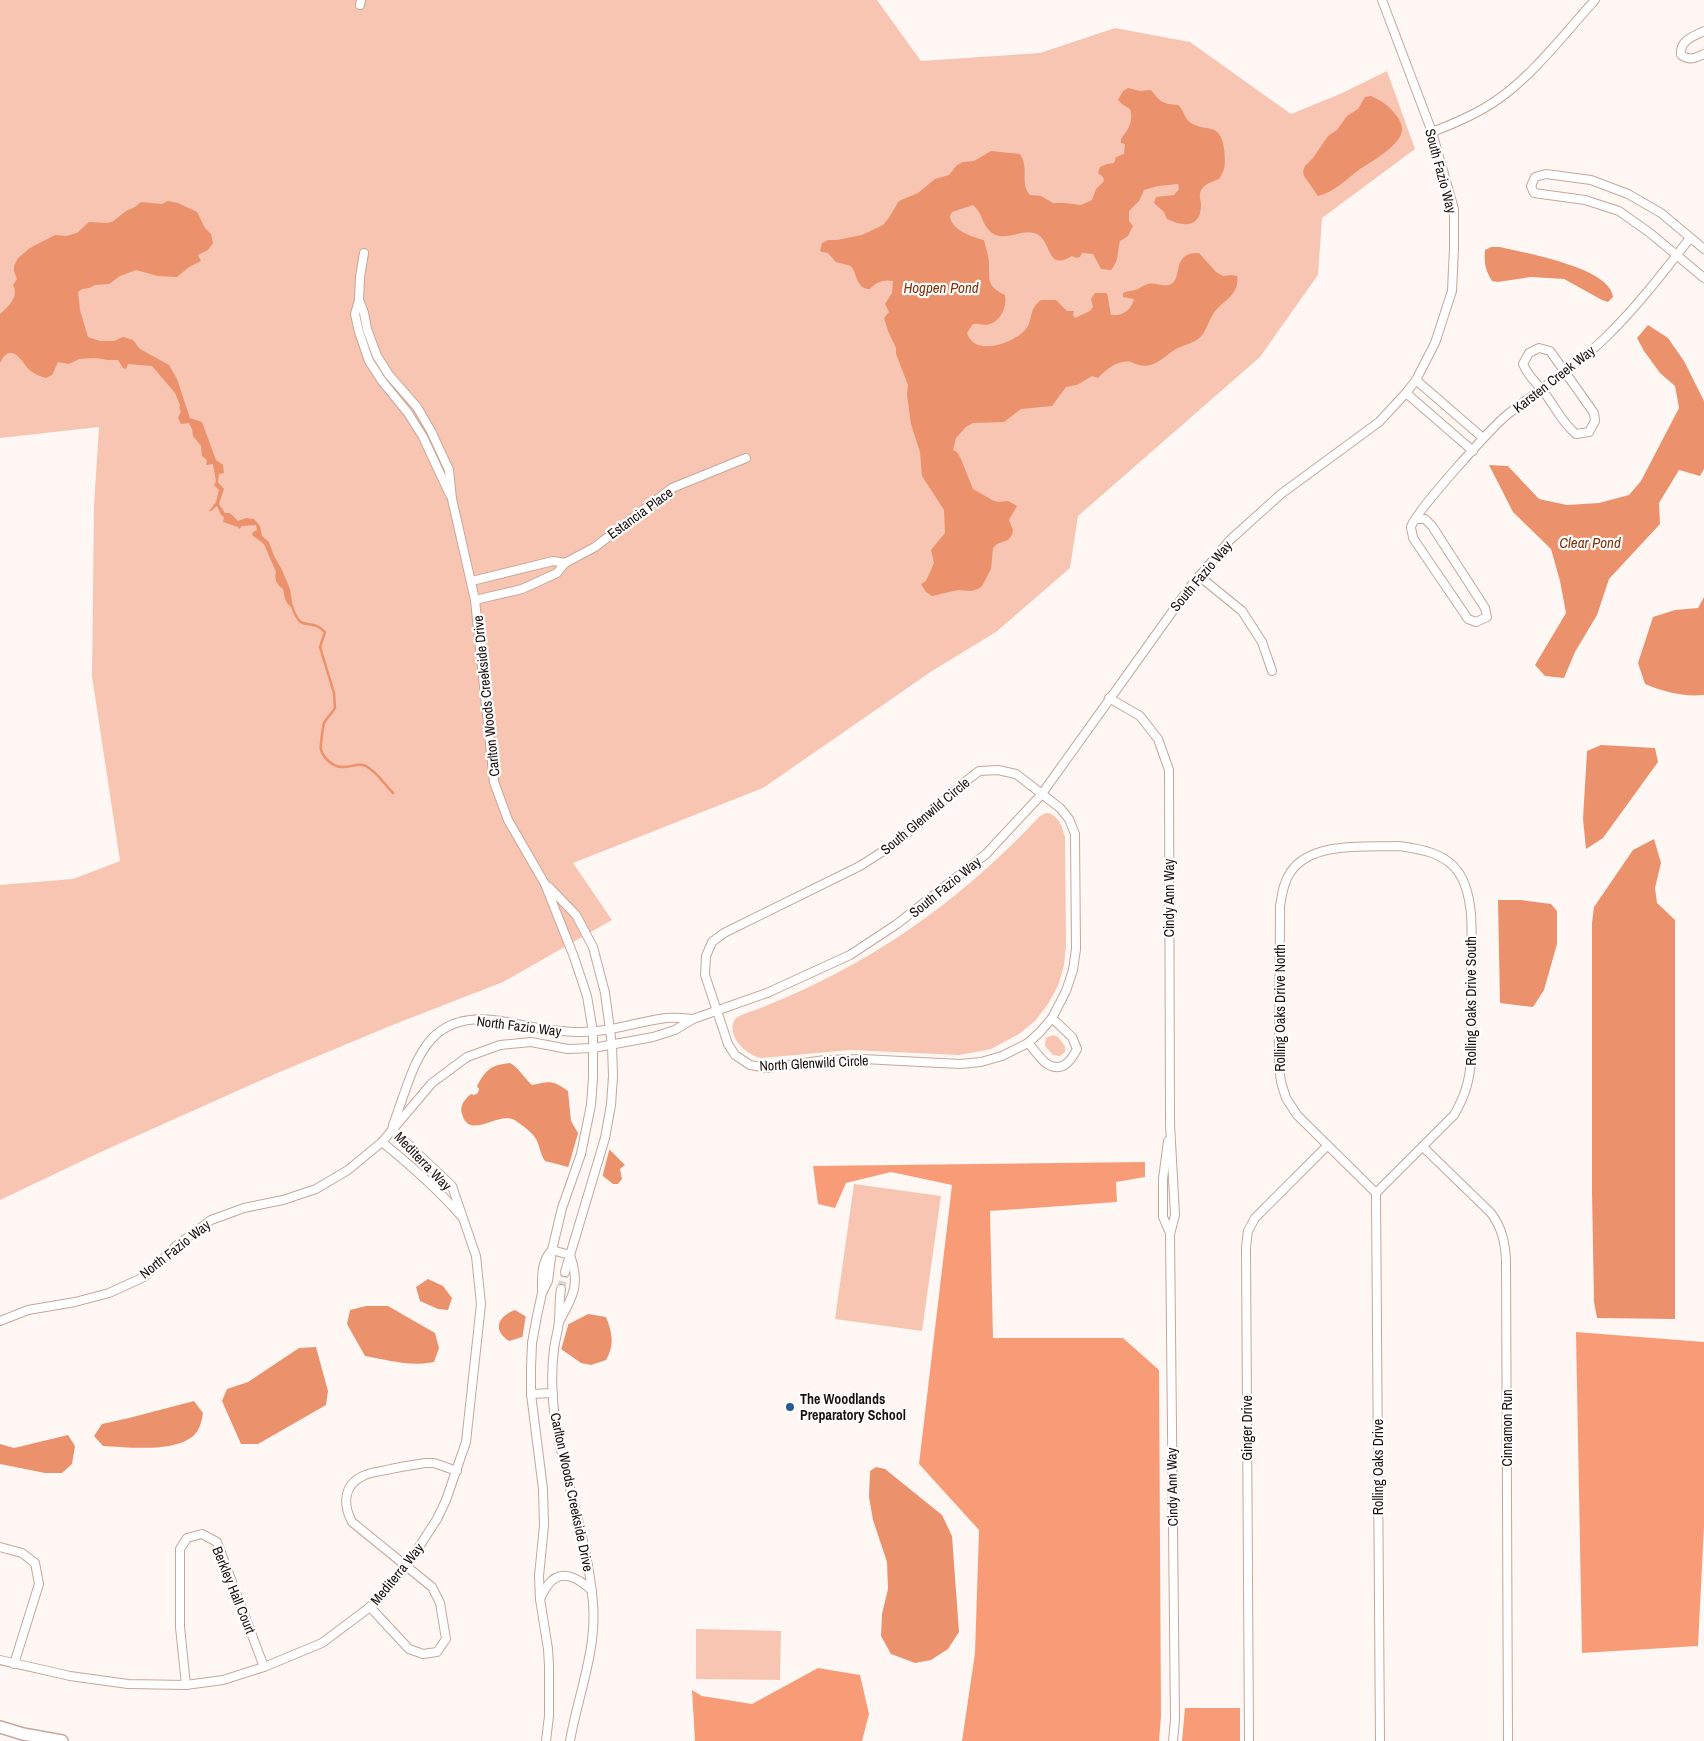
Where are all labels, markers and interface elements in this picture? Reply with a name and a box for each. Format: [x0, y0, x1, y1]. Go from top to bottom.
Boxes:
street label: South Fazio Way [1421, 127, 1461, 216]
water label: Hogpen Pond [903, 277, 979, 298]
street label: Karsten Creek Way [1509, 341, 1599, 417]
street label: Estancia Place [604, 483, 676, 543]
water label: Clear Pond [1559, 532, 1621, 553]
street label: South Fazio Way [1166, 537, 1236, 615]
street label: Carlton Woods Creekside Drive [469, 615, 503, 777]
street label: South Glenwild Circle [877, 773, 973, 859]
street label: South Fazio Way [905, 852, 985, 921]
street label: Cindy Ann Way [1160, 858, 1178, 937]
street label: Rolling Oaks Drive South [1462, 936, 1480, 1066]
street label: Rolling Oaks Drive North [1271, 944, 1289, 1072]
street label: North Fazio Way [476, 1012, 563, 1040]
street label: North Glenwild Circle [759, 1051, 869, 1075]
street label: Mediterra Way [391, 1128, 456, 1194]
street label: North Fazio Way [136, 1216, 214, 1282]
street label: Cinnamon Run [1498, 1389, 1516, 1467]
place label: The Woodlands Preparatory School [800, 1390, 906, 1424]
street label: Ginger Drive [1238, 1395, 1256, 1461]
marker: The Woodlands Preparatory School [784, 1401, 796, 1413]
street label: Carlton Woods Creekside Drive [546, 1411, 598, 1573]
street label: Rolling Oaks Drive [1369, 1419, 1387, 1515]
street label: Cindy Ann Way [1162, 1447, 1182, 1527]
street label: Mediterra Way [366, 1539, 428, 1609]
street label: Berkley Hall Court [208, 1544, 260, 1636]

